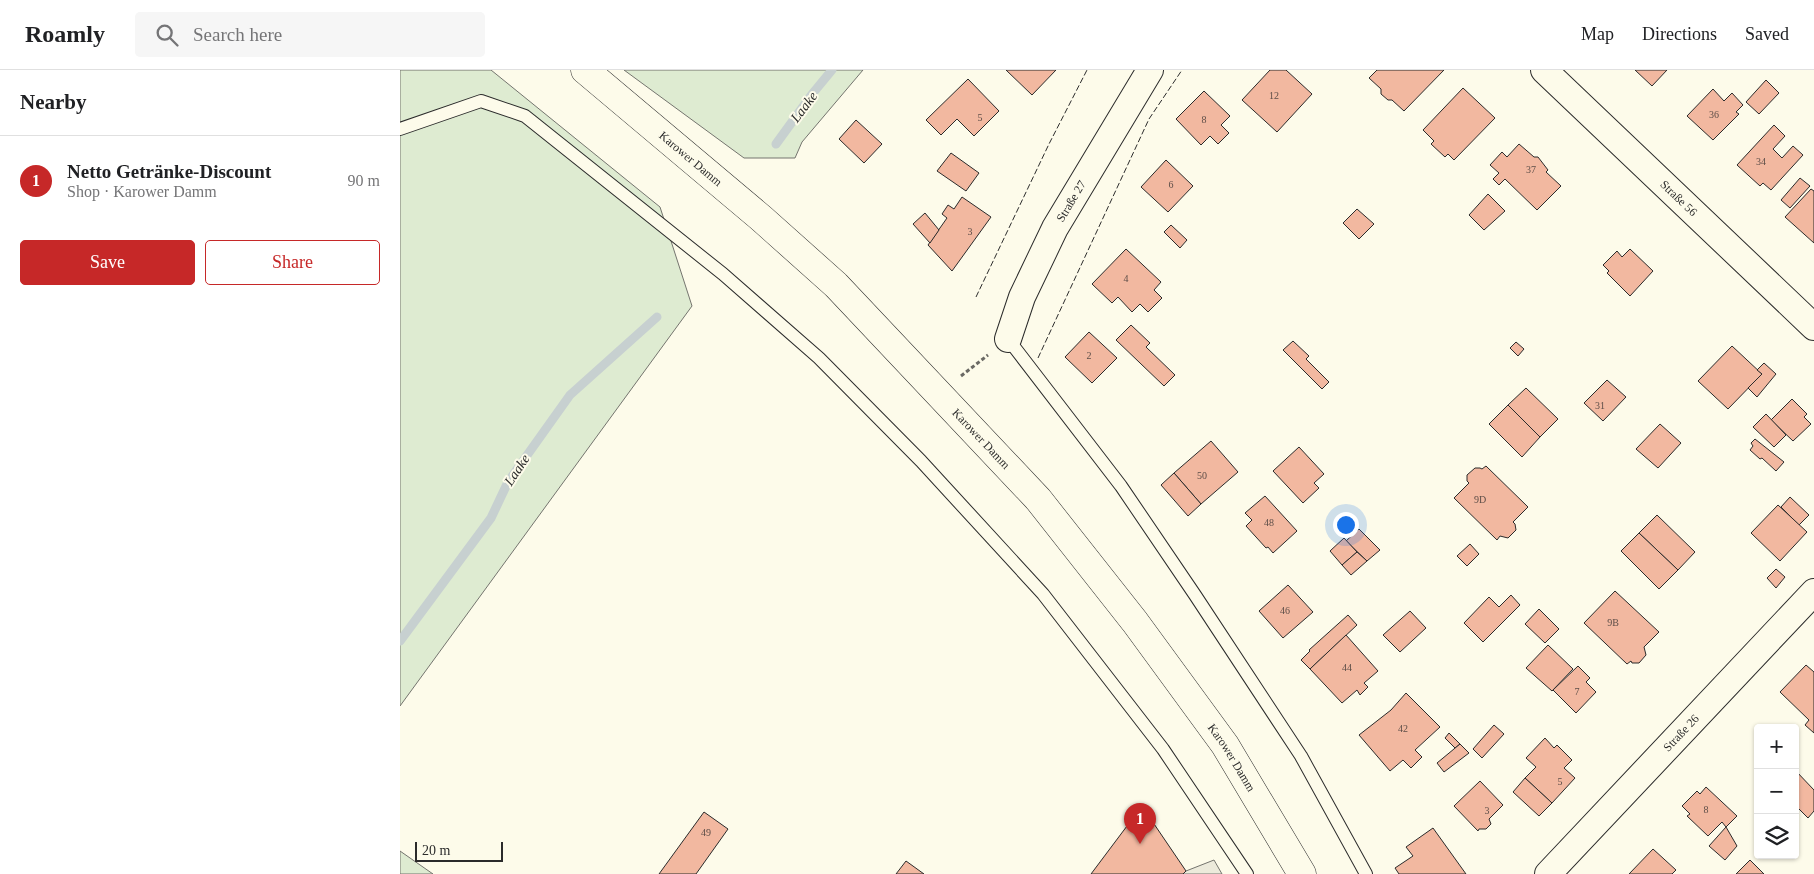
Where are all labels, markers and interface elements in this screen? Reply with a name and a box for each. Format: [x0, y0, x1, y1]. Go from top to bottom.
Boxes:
search box [135, 12, 485, 57]
text: Roamly [25, 21, 105, 47]
icon: search [153, 21, 181, 49]
text: Search here [193, 24, 282, 45]
text: Map [1581, 24, 1614, 44]
text: Directions [1642, 24, 1717, 44]
text: Saved [1745, 24, 1789, 44]
water label: Laake [787, 89, 820, 126]
text: Nearby [20, 90, 87, 114]
house number: 12 [1269, 90, 1279, 101]
house number: 36 [1709, 109, 1719, 120]
house number: 5 [978, 112, 983, 123]
house number: 8 [1202, 114, 1207, 125]
street label: Karower Damm [656, 128, 725, 190]
house number: 34 [1756, 156, 1766, 167]
text: Netto Getränke-Discount [67, 161, 271, 182]
house number: 37 [1526, 164, 1536, 175]
text: 1 [32, 172, 40, 189]
text: 90 m [348, 172, 380, 189]
street label: Straße 56 [1657, 177, 1700, 219]
street label: Straße 27 [1053, 178, 1089, 224]
house number: 6 [1169, 179, 1174, 190]
text: Shop · Karower Damm [67, 183, 217, 200]
house number: 3 [968, 226, 973, 237]
button: Save [20, 240, 195, 285]
button: Share [205, 240, 380, 285]
house number: 4 [1124, 273, 1129, 284]
house number: 2 [1087, 350, 1092, 361]
house number: 31 [1595, 400, 1605, 411]
street label: Karower Damm [949, 406, 1013, 472]
water label: Laake [501, 452, 533, 489]
house number: 50 [1197, 470, 1207, 481]
house number: 9D [1474, 494, 1486, 505]
your location [1333, 512, 1359, 538]
house number: 48 [1264, 517, 1274, 528]
house number: 46 [1280, 605, 1290, 616]
house number: 9B [1607, 617, 1619, 628]
house number: 44 [1342, 662, 1352, 673]
house number: 7 [1575, 686, 1580, 697]
street label: Straße 26 [1660, 711, 1702, 754]
street label: Karower Damm [1205, 721, 1259, 795]
house number: 42 [1398, 723, 1408, 734]
map controls [1754, 724, 1799, 859]
button: + [1754, 724, 1799, 769]
button: − [1754, 769, 1799, 814]
house number: 5 [1558, 776, 1563, 787]
pin: 1 [1124, 803, 1156, 844]
house number: 8 [1704, 804, 1709, 815]
house number: 3 [1485, 805, 1490, 816]
button: layers [1754, 814, 1799, 859]
house number: 49 [701, 827, 711, 838]
scale bar [415, 839, 502, 862]
text: 20 m [422, 843, 450, 858]

